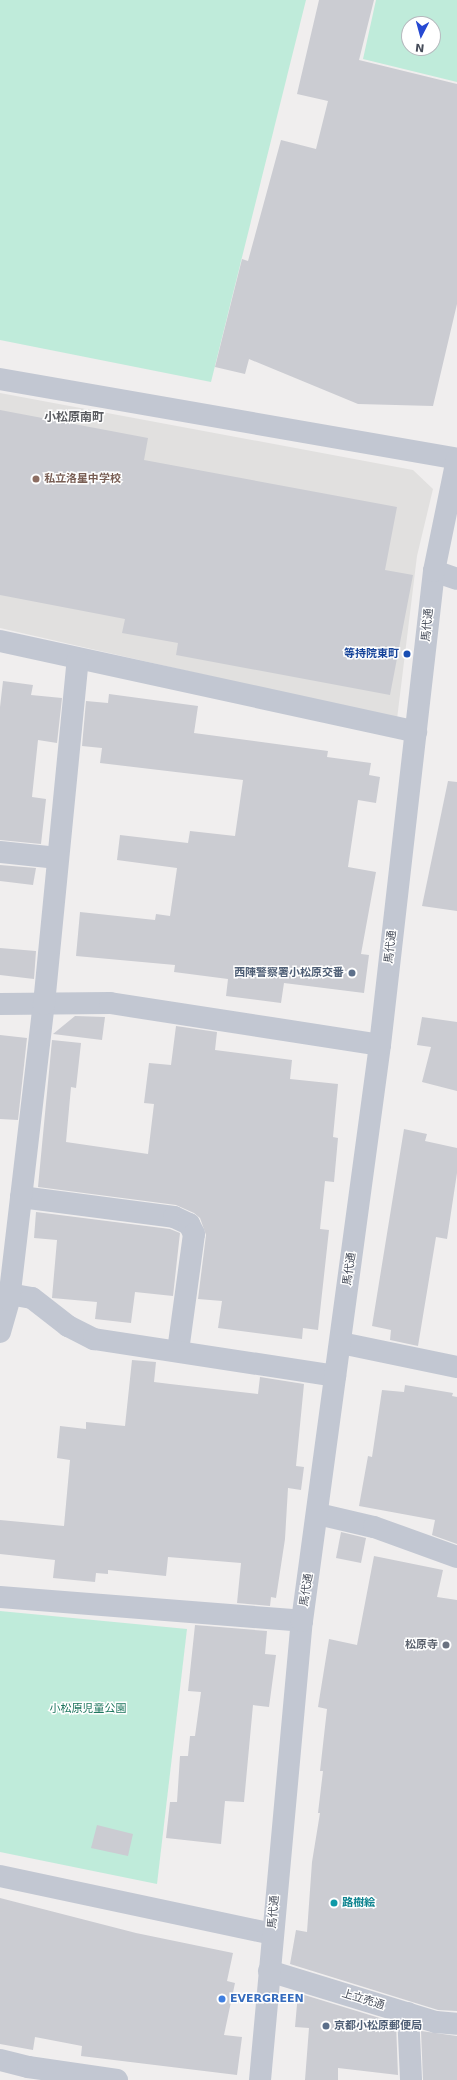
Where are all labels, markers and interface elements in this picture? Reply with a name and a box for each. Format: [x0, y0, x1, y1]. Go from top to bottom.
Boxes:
north arrow [401, 16, 441, 56]
text: N [415, 40, 425, 54]
district label: 小松原南町 [44, 411, 104, 425]
place label: 私立洛星中学校 [44, 472, 121, 486]
marker: 私立洛星中学校 [31, 474, 41, 484]
street label: 馬代通 [420, 608, 436, 642]
place label: 等持院東町 [344, 647, 399, 661]
marker: 等持院東町 [402, 649, 412, 659]
street label: 馬代通 [382, 930, 400, 964]
place label: 西陣警察署小松原交番 [234, 966, 344, 980]
marker: 西陣警察署小松原交番 [347, 968, 357, 978]
street label: 馬代通 [341, 1252, 359, 1286]
street label: 馬代通 [298, 1573, 316, 1607]
place label: 松原寺 [405, 1638, 438, 1652]
marker: 松原寺 [441, 1640, 451, 1650]
park label: 小松原児童公園 [50, 1702, 126, 1716]
street label: 馬代通 [266, 1895, 282, 1929]
place label: 路樹絵 [342, 1896, 375, 1910]
marker: 路樹絵 [329, 1898, 339, 1908]
street label: 上立売通 [340, 1987, 386, 2013]
place label: EVERGREEN [230, 1992, 304, 2006]
marker: EVERGREEN [217, 1994, 227, 2004]
place label: 京都小松原郵便局 [334, 2019, 422, 2033]
marker: 京都小松原郵便局 [321, 2021, 331, 2031]

